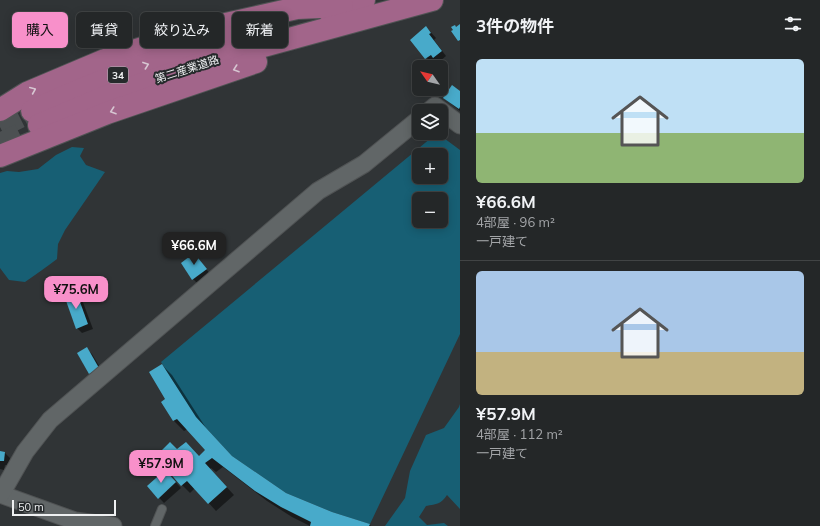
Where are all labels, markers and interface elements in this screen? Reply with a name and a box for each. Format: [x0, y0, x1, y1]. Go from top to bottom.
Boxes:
chip: 購入 [12, 12, 68, 48]
chip: 賃貸 [76, 12, 132, 48]
chip: 絞り込み [140, 12, 224, 48]
chip: 新着 [232, 12, 288, 48]
icon: filters [782, 13, 804, 35]
text: 3件の物件 [476, 15, 554, 36]
street label: 第二産業道路 [153, 52, 221, 86]
north arrow [412, 60, 448, 96]
map controls [412, 60, 448, 228]
one-way arrow [142, 61, 149, 70]
one-way arrow [232, 64, 239, 72]
road number: 34 [108, 67, 128, 83]
icon: home [604, 85, 676, 157]
one-way arrow [29, 87, 37, 95]
button: layers [412, 104, 448, 140]
one-way arrow [109, 106, 116, 114]
button: + [412, 148, 448, 184]
text: ¥66.6M [476, 191, 536, 212]
button: − [412, 192, 448, 228]
text: 4部屋 · 96 m² [476, 214, 555, 230]
pin: ¥66.6M [161, 232, 227, 266]
text: 一戸建て [476, 233, 528, 249]
text: ¥66.6M [171, 237, 217, 253]
pin: ¥75.6M [43, 276, 109, 310]
text: ¥75.6M [53, 281, 99, 297]
icon: home [604, 297, 676, 369]
text: ¥57.9M [476, 403, 536, 424]
text: 4部屋 · 112 m² [476, 426, 563, 442]
text: 一戸建て [476, 445, 528, 461]
pin: ¥57.9M [128, 450, 194, 484]
text: ¥57.9M [138, 455, 184, 471]
scale bar [12, 498, 116, 517]
text: 50 m [18, 500, 44, 514]

